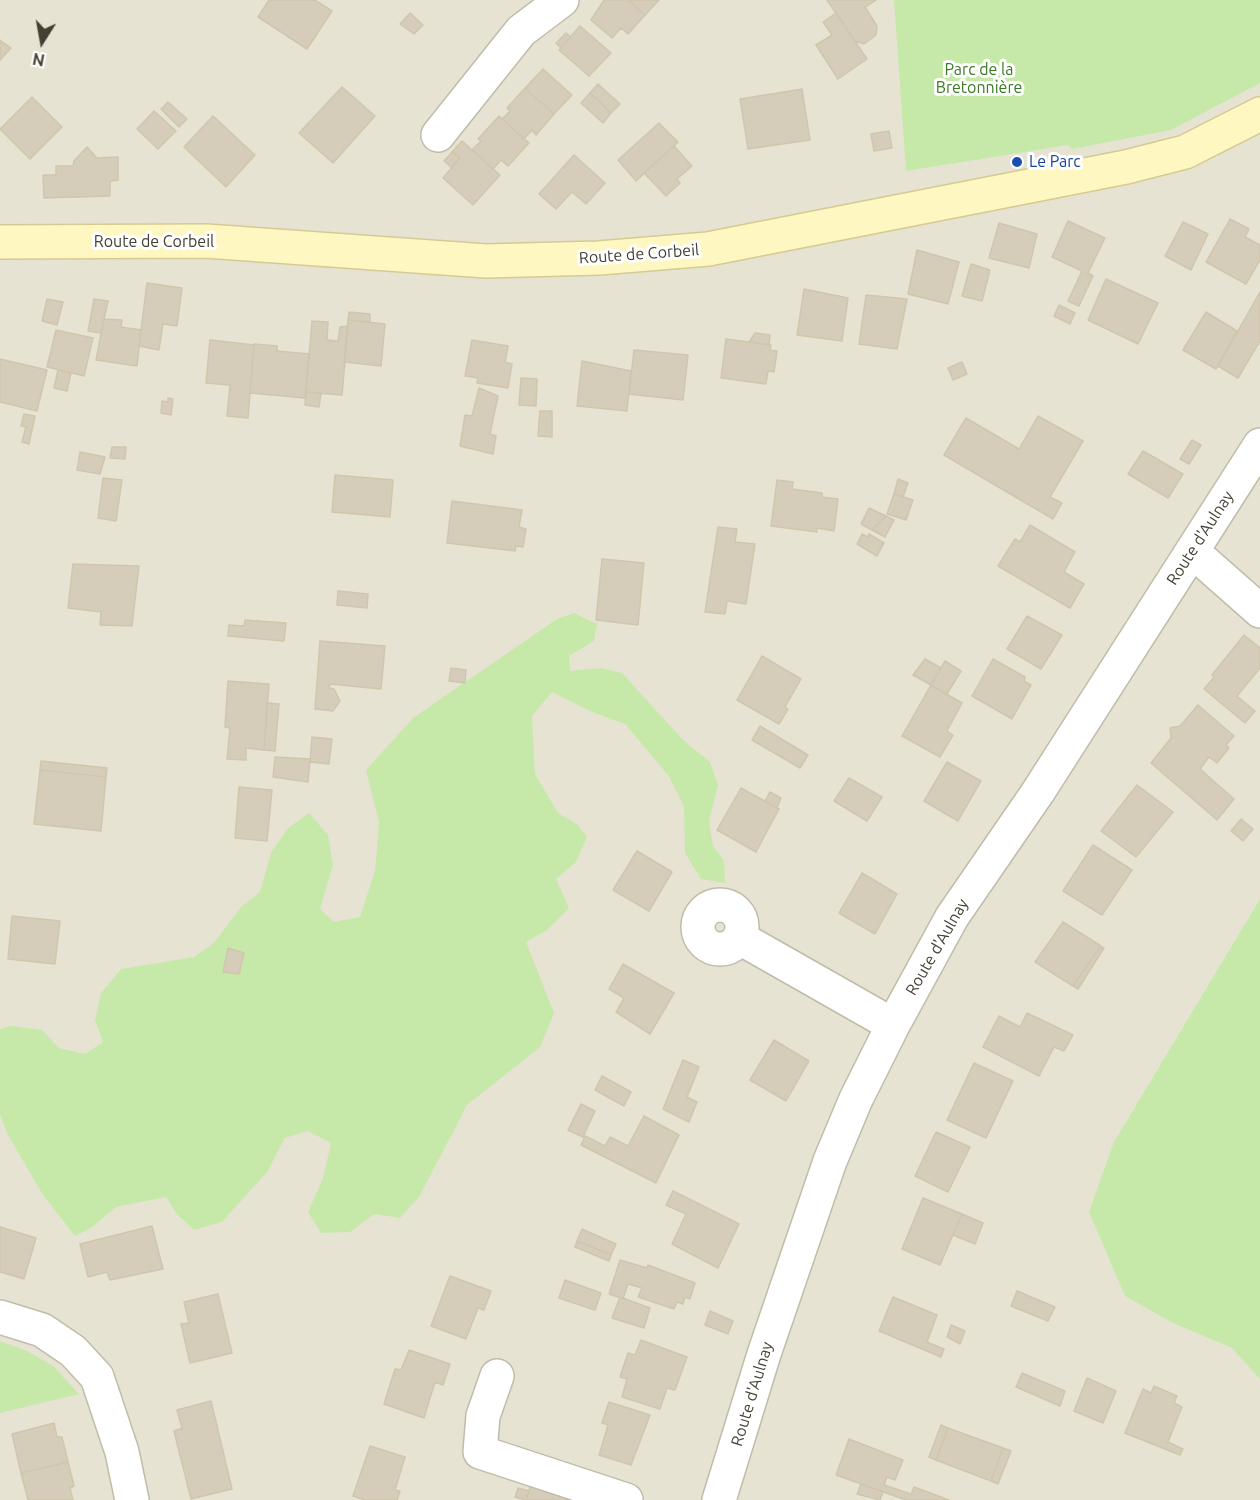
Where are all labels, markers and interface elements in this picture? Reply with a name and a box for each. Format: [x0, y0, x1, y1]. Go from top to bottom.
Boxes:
north arrow [12, 12, 72, 72]
text: N [31, 50, 46, 70]
park label: Parc de la Bretonnière [936, 60, 1022, 98]
place label: Le Parc [1029, 152, 1081, 172]
marker: Le Parc [1010, 155, 1024, 169]
street label: Route de Corbeil [94, 232, 214, 252]
street label: Route de Corbeil [578, 240, 700, 268]
street label: Route d'Aulnay [1162, 487, 1238, 589]
street label: Route d'Aulnay [902, 895, 972, 999]
street label: Route d'Aulnay [727, 1339, 777, 1449]

